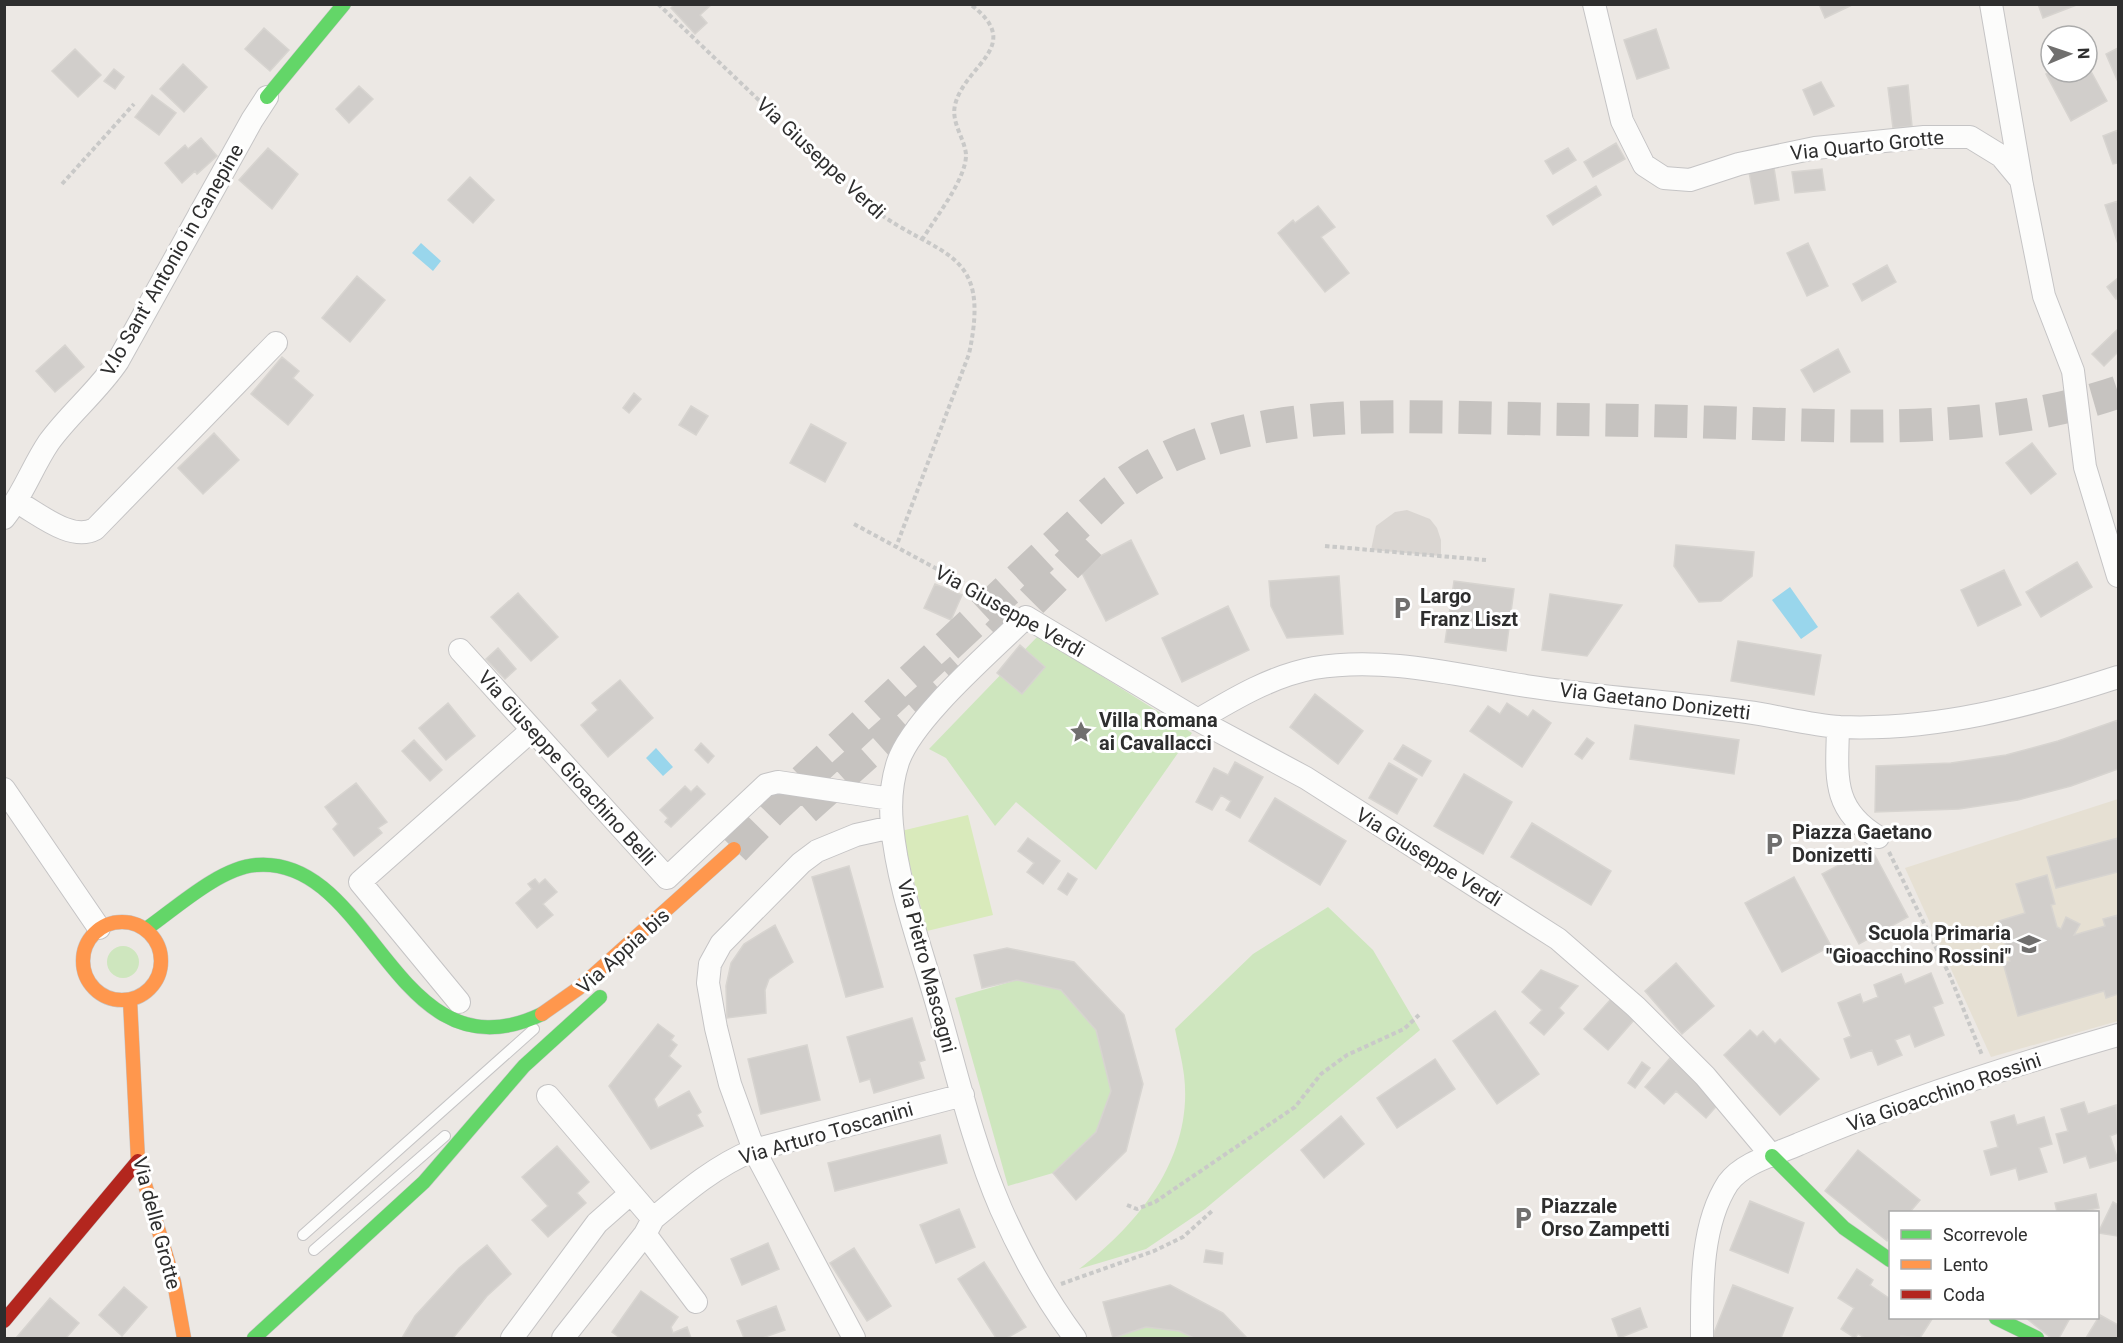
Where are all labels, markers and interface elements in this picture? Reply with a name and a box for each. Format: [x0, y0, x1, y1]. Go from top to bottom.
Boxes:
north arrow [2039, 24, 2099, 84]
text: N [2074, 48, 2093, 59]
street label: Via Giuseppe Verdi [752, 92, 890, 224]
street label: Via Quarto Grotte [1789, 125, 1945, 165]
street label: V.lo Sant' Antonio in Canepine [96, 140, 248, 380]
street label: Via Giuseppe Verdi [931, 560, 1089, 662]
place label: Largo Franz Liszt [1420, 584, 1518, 631]
parking icon: Largo Franz Liszt [1389, 595, 1415, 621]
street label: Via Giuseppe Gioachino Belli [473, 666, 661, 870]
street label: Via Gaetano Donizetti [1558, 677, 1752, 725]
place label: Villa Romana ai Cavallacci [1099, 708, 1218, 755]
place icon: Villa Romana ai Cavallacci [1068, 719, 1094, 745]
street label: Via Giuseppe Verdi [1352, 802, 1506, 912]
place label: Piazza Gaetano Donizetti [1792, 820, 1932, 867]
parking icon: Piazza Gaetano Donizetti [1761, 831, 1787, 857]
street label: Via Pietro Mascagni [892, 877, 962, 1055]
street label: Via Appia bis [572, 903, 674, 999]
place label: Scuola Primaria "Gioacchino Rossini" [1826, 921, 2011, 968]
school or university icon: Scuola Primaria "Gioacchino Rossini" [2016, 931, 2042, 957]
street label: Via Gioacchino Rossini [1844, 1048, 2044, 1136]
street label: Via Arturo Toscanini [736, 1097, 916, 1169]
street label: Via delle Grotte [128, 1154, 186, 1292]
place label: Piazzale Orso Zampetti [1541, 1194, 1670, 1241]
parking icon: Piazzale Orso Zampetti [1510, 1205, 1536, 1231]
legend [1889, 1211, 2099, 1319]
text: Scorrevole [1943, 1224, 2028, 1245]
text: Lento [1943, 1254, 1988, 1275]
text: Coda [1943, 1284, 1985, 1305]

